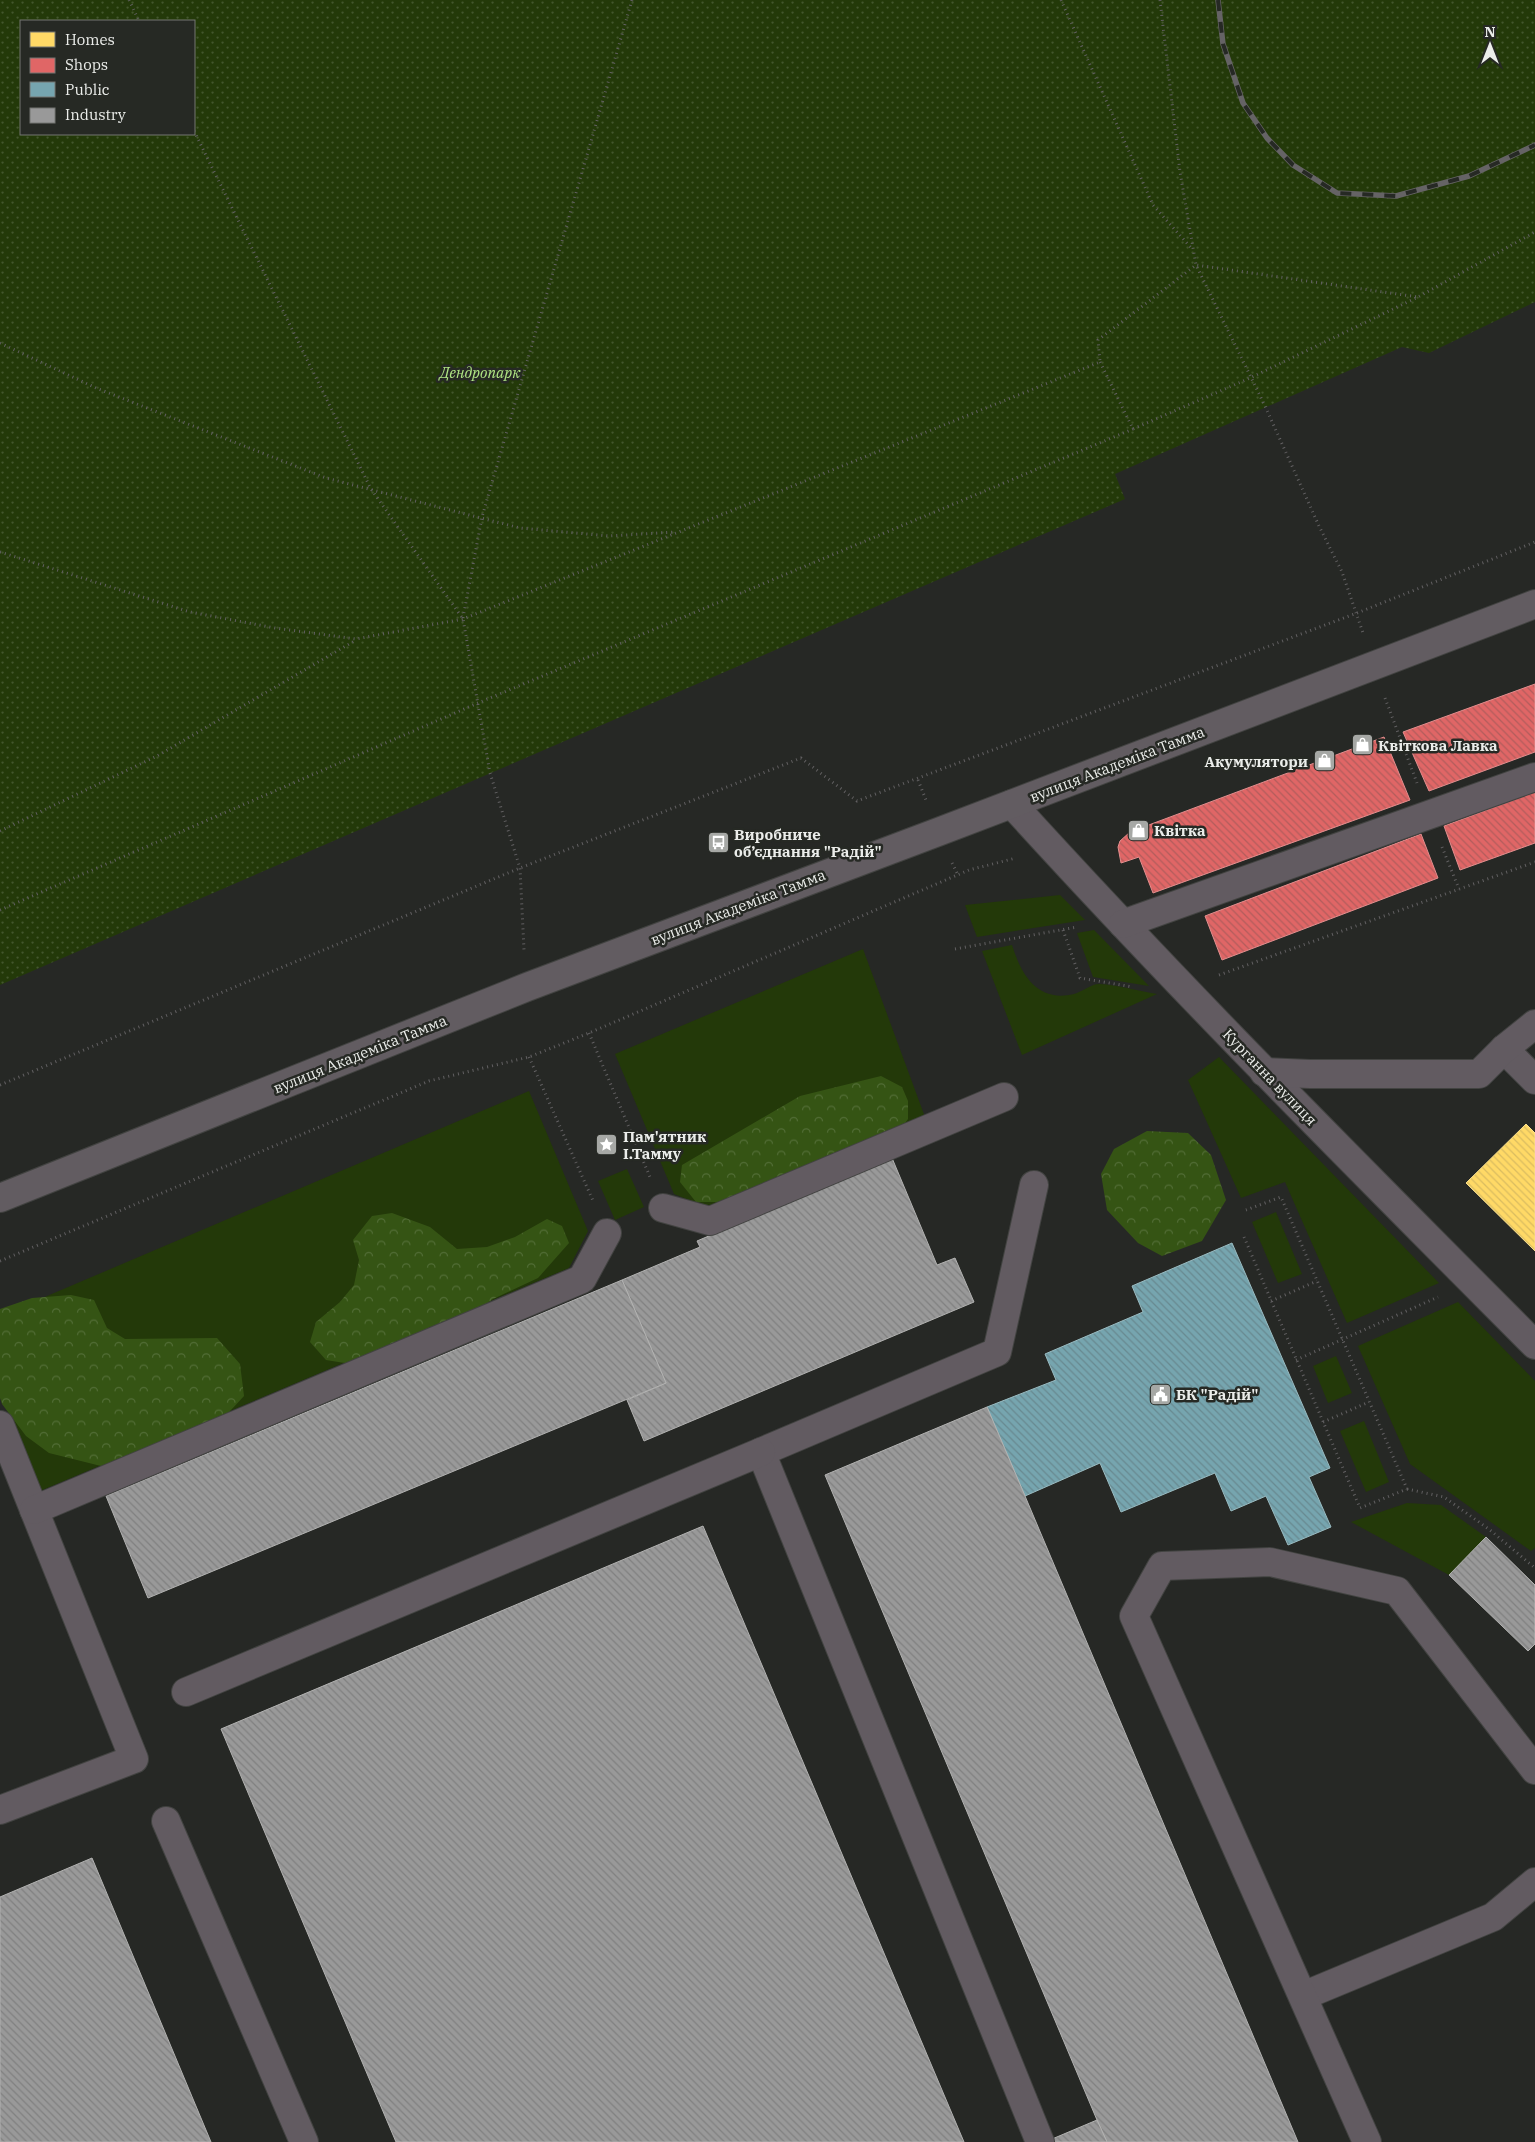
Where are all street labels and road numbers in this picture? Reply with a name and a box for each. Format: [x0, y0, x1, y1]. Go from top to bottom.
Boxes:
street label: вулиця Академіка Тамма [1027, 722, 1207, 806]
street label: вулиця Академіка Тамма [648, 865, 828, 949]
street label: вулиця Академіка Тамма [270, 1010, 450, 1098]
street label: Курганна вулиця [1219, 1025, 1321, 1129]

